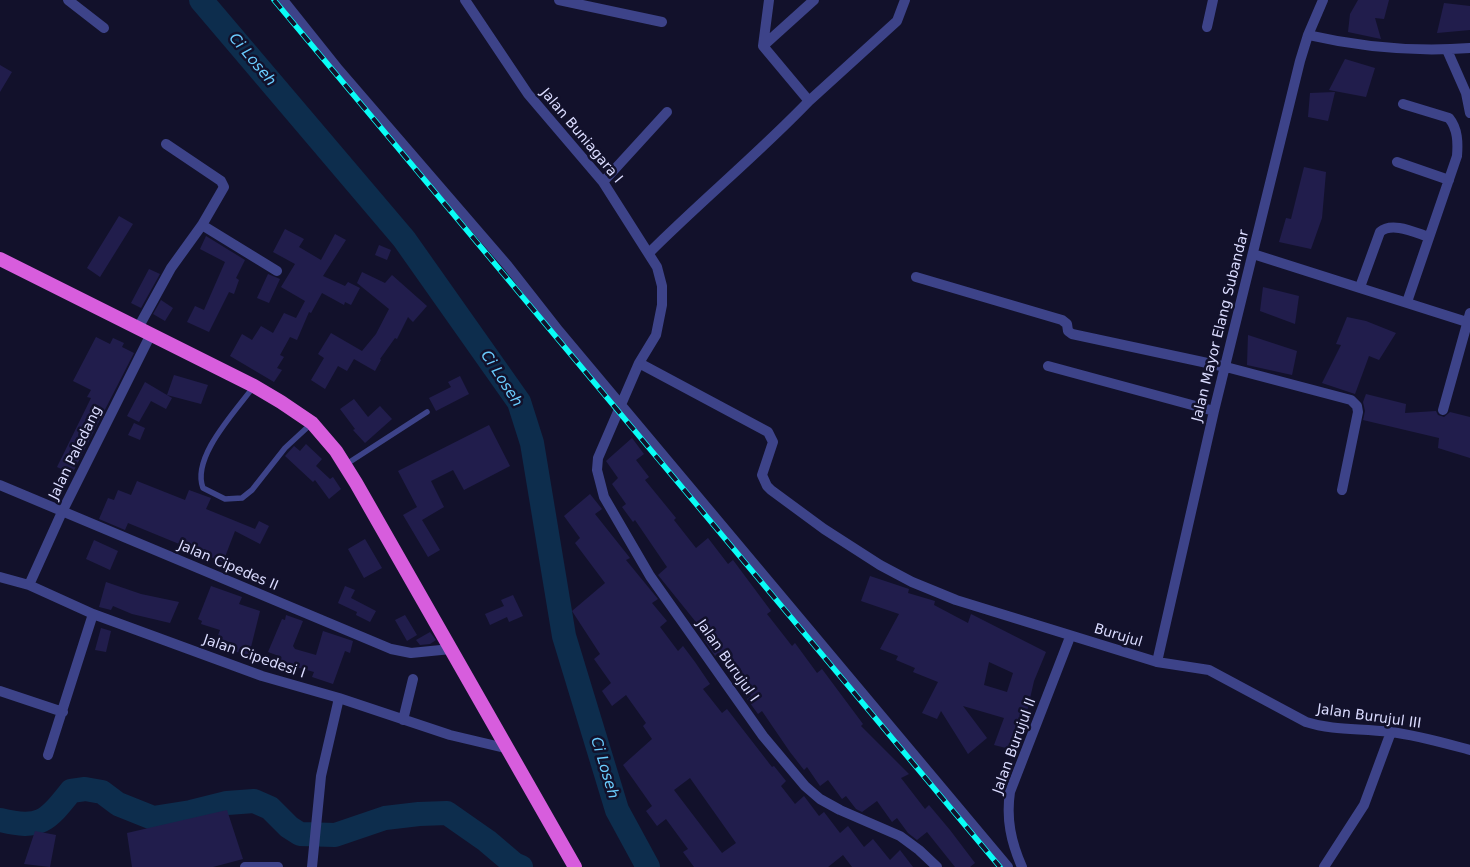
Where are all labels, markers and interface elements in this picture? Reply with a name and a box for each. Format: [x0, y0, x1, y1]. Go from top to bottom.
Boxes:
water label: Ci Loseh [225, 30, 279, 90]
street label: Jalan Buniagara I [536, 85, 626, 187]
street label: Jalan Mayor Elang Subandar [1189, 228, 1253, 424]
water label: Ci Loseh [476, 347, 526, 411]
street label: Jalan Paledang [46, 403, 106, 503]
street label: Jalan Cipedes II [175, 537, 281, 595]
street label: Jalan Burujul I [692, 617, 762, 705]
street label: Burujul [1092, 621, 1144, 651]
street label: Jalan Cipedesi I [201, 632, 307, 682]
street label: Jalan Burujul II [990, 696, 1040, 796]
street label: Jalan Burujul III [1316, 701, 1422, 733]
water label: Ci Loseh [586, 735, 622, 801]

